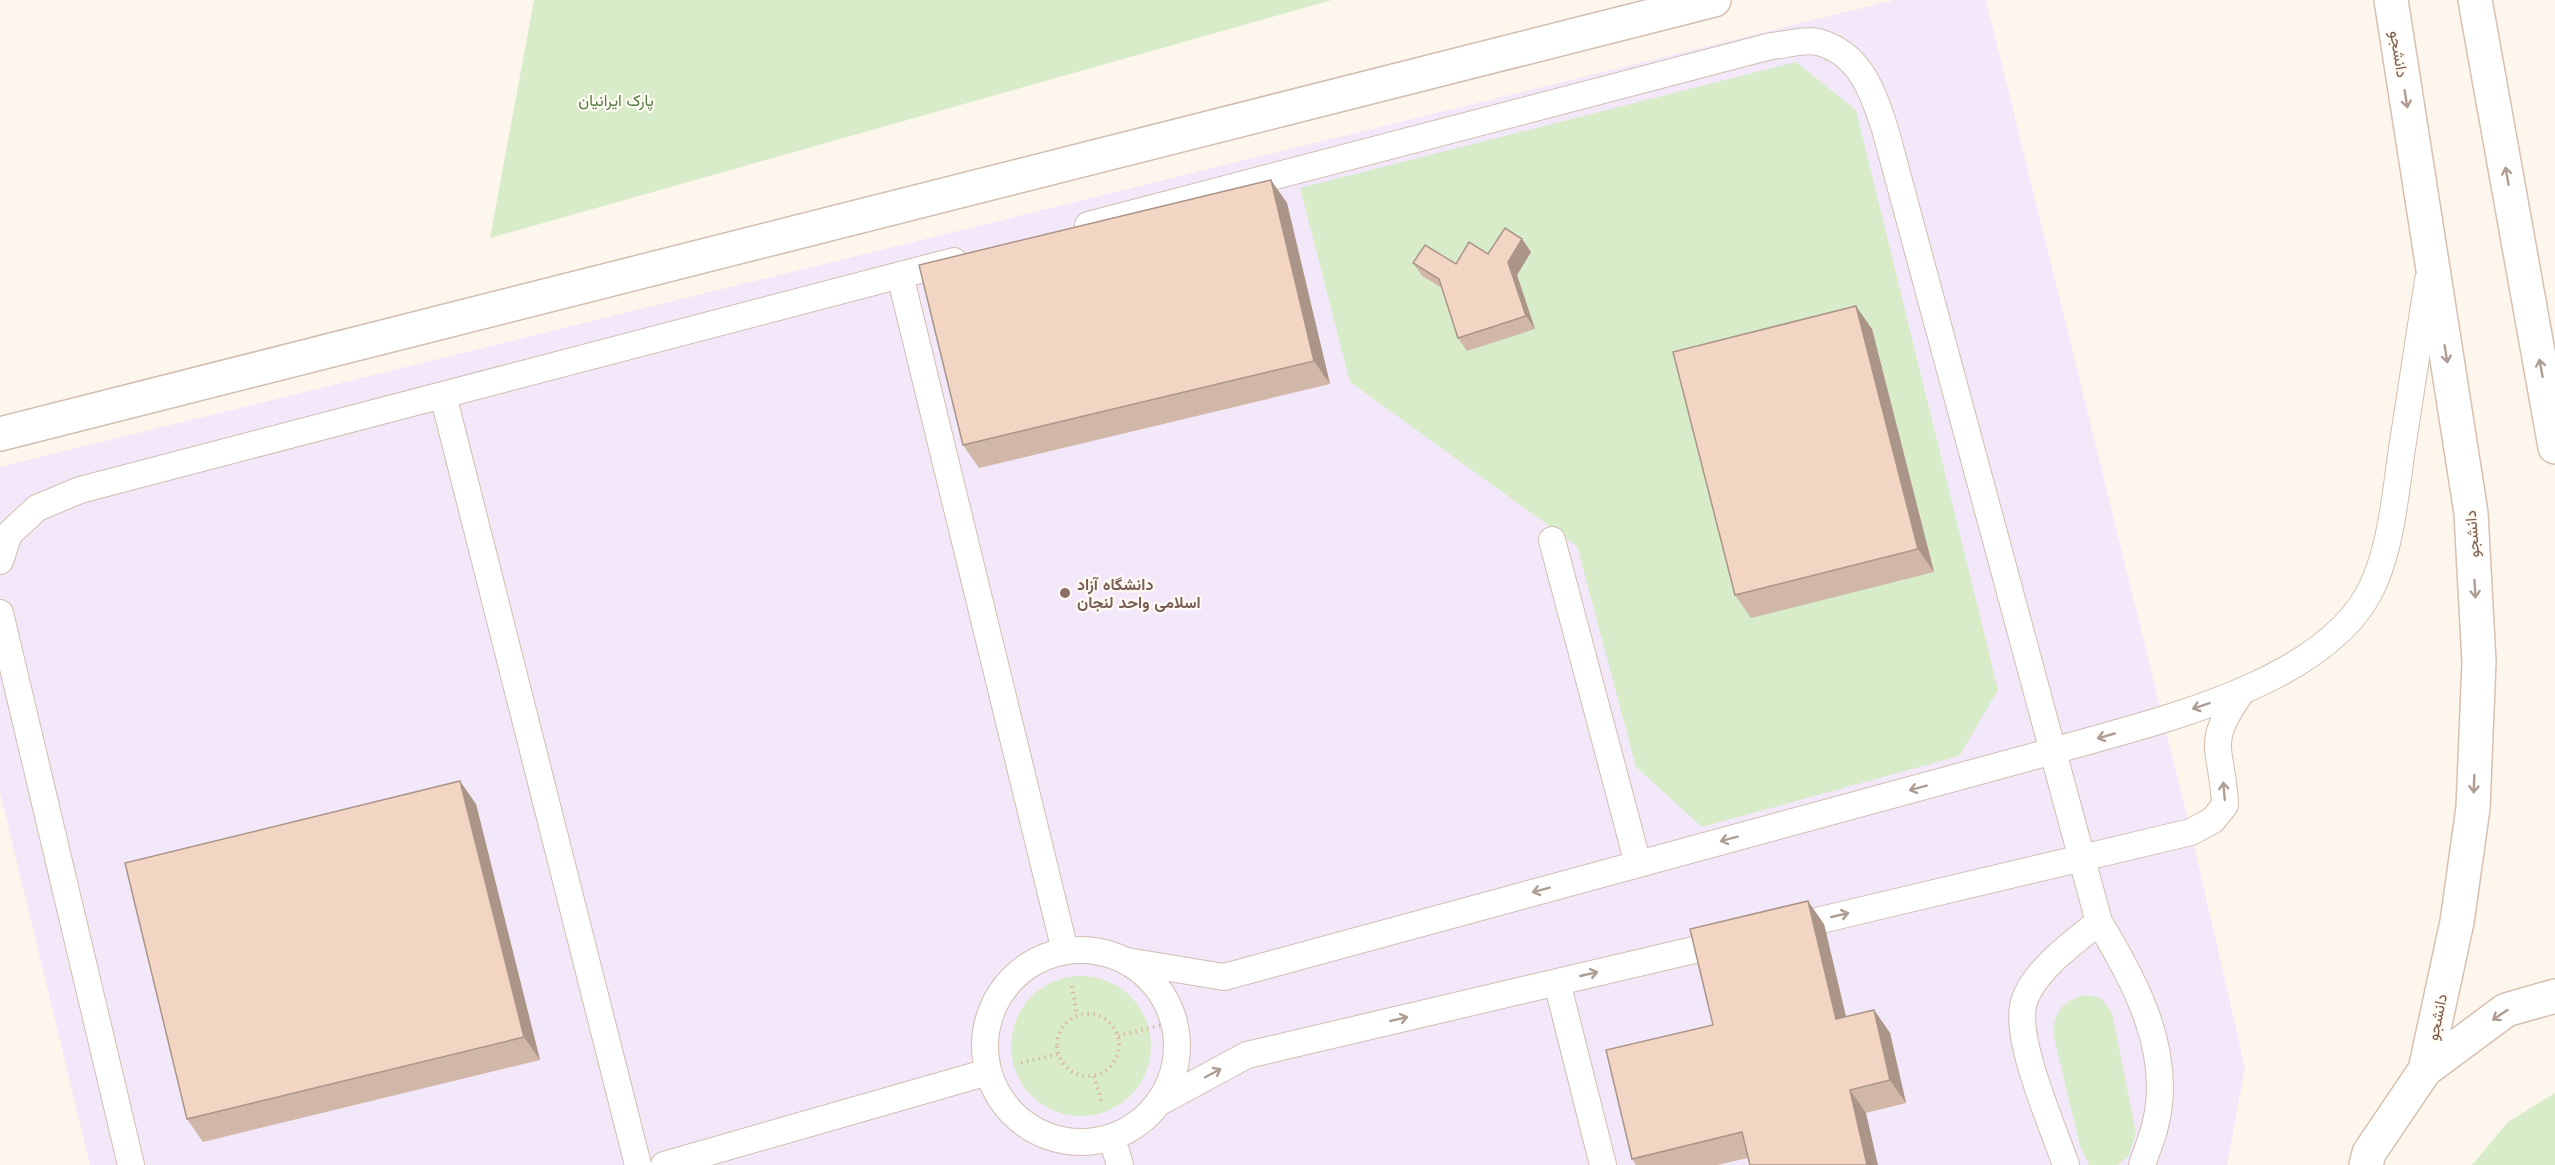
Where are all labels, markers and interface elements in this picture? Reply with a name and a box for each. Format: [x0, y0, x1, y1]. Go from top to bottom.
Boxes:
street label: دانشجو [2384, 29, 2414, 79]
park label: پارک ایرانیان [578, 89, 654, 112]
one-way arrow [2401, 89, 2412, 109]
one-way arrow [2501, 167, 2512, 187]
one-way arrow [2441, 344, 2452, 364]
one-way arrow [2535, 359, 2546, 379]
street label: دانشجو [2459, 510, 2485, 558]
place label: دانشگاه آزاد اسلامی واحد لنجان [1077, 573, 1201, 614]
one-way arrow [2470, 579, 2481, 599]
marker: دانشگاه آزاد اسلامی واحد لنجان [1058, 586, 1072, 600]
one-way arrow [2192, 702, 2211, 713]
one-way arrow [2096, 731, 2115, 742]
one-way arrow [2469, 773, 2480, 793]
one-way arrow [1908, 782, 1927, 794]
one-way arrow [2218, 782, 2229, 802]
one-way arrow [1720, 834, 1739, 845]
one-way arrow [1532, 885, 1551, 897]
one-way arrow [1830, 909, 1849, 920]
one-way arrow [1579, 968, 1598, 980]
street label: دانشجو [2421, 991, 2453, 1043]
one-way arrow [2492, 1009, 2509, 1022]
one-way arrow [1390, 1013, 1409, 1025]
one-way arrow [1204, 1067, 1222, 1079]

